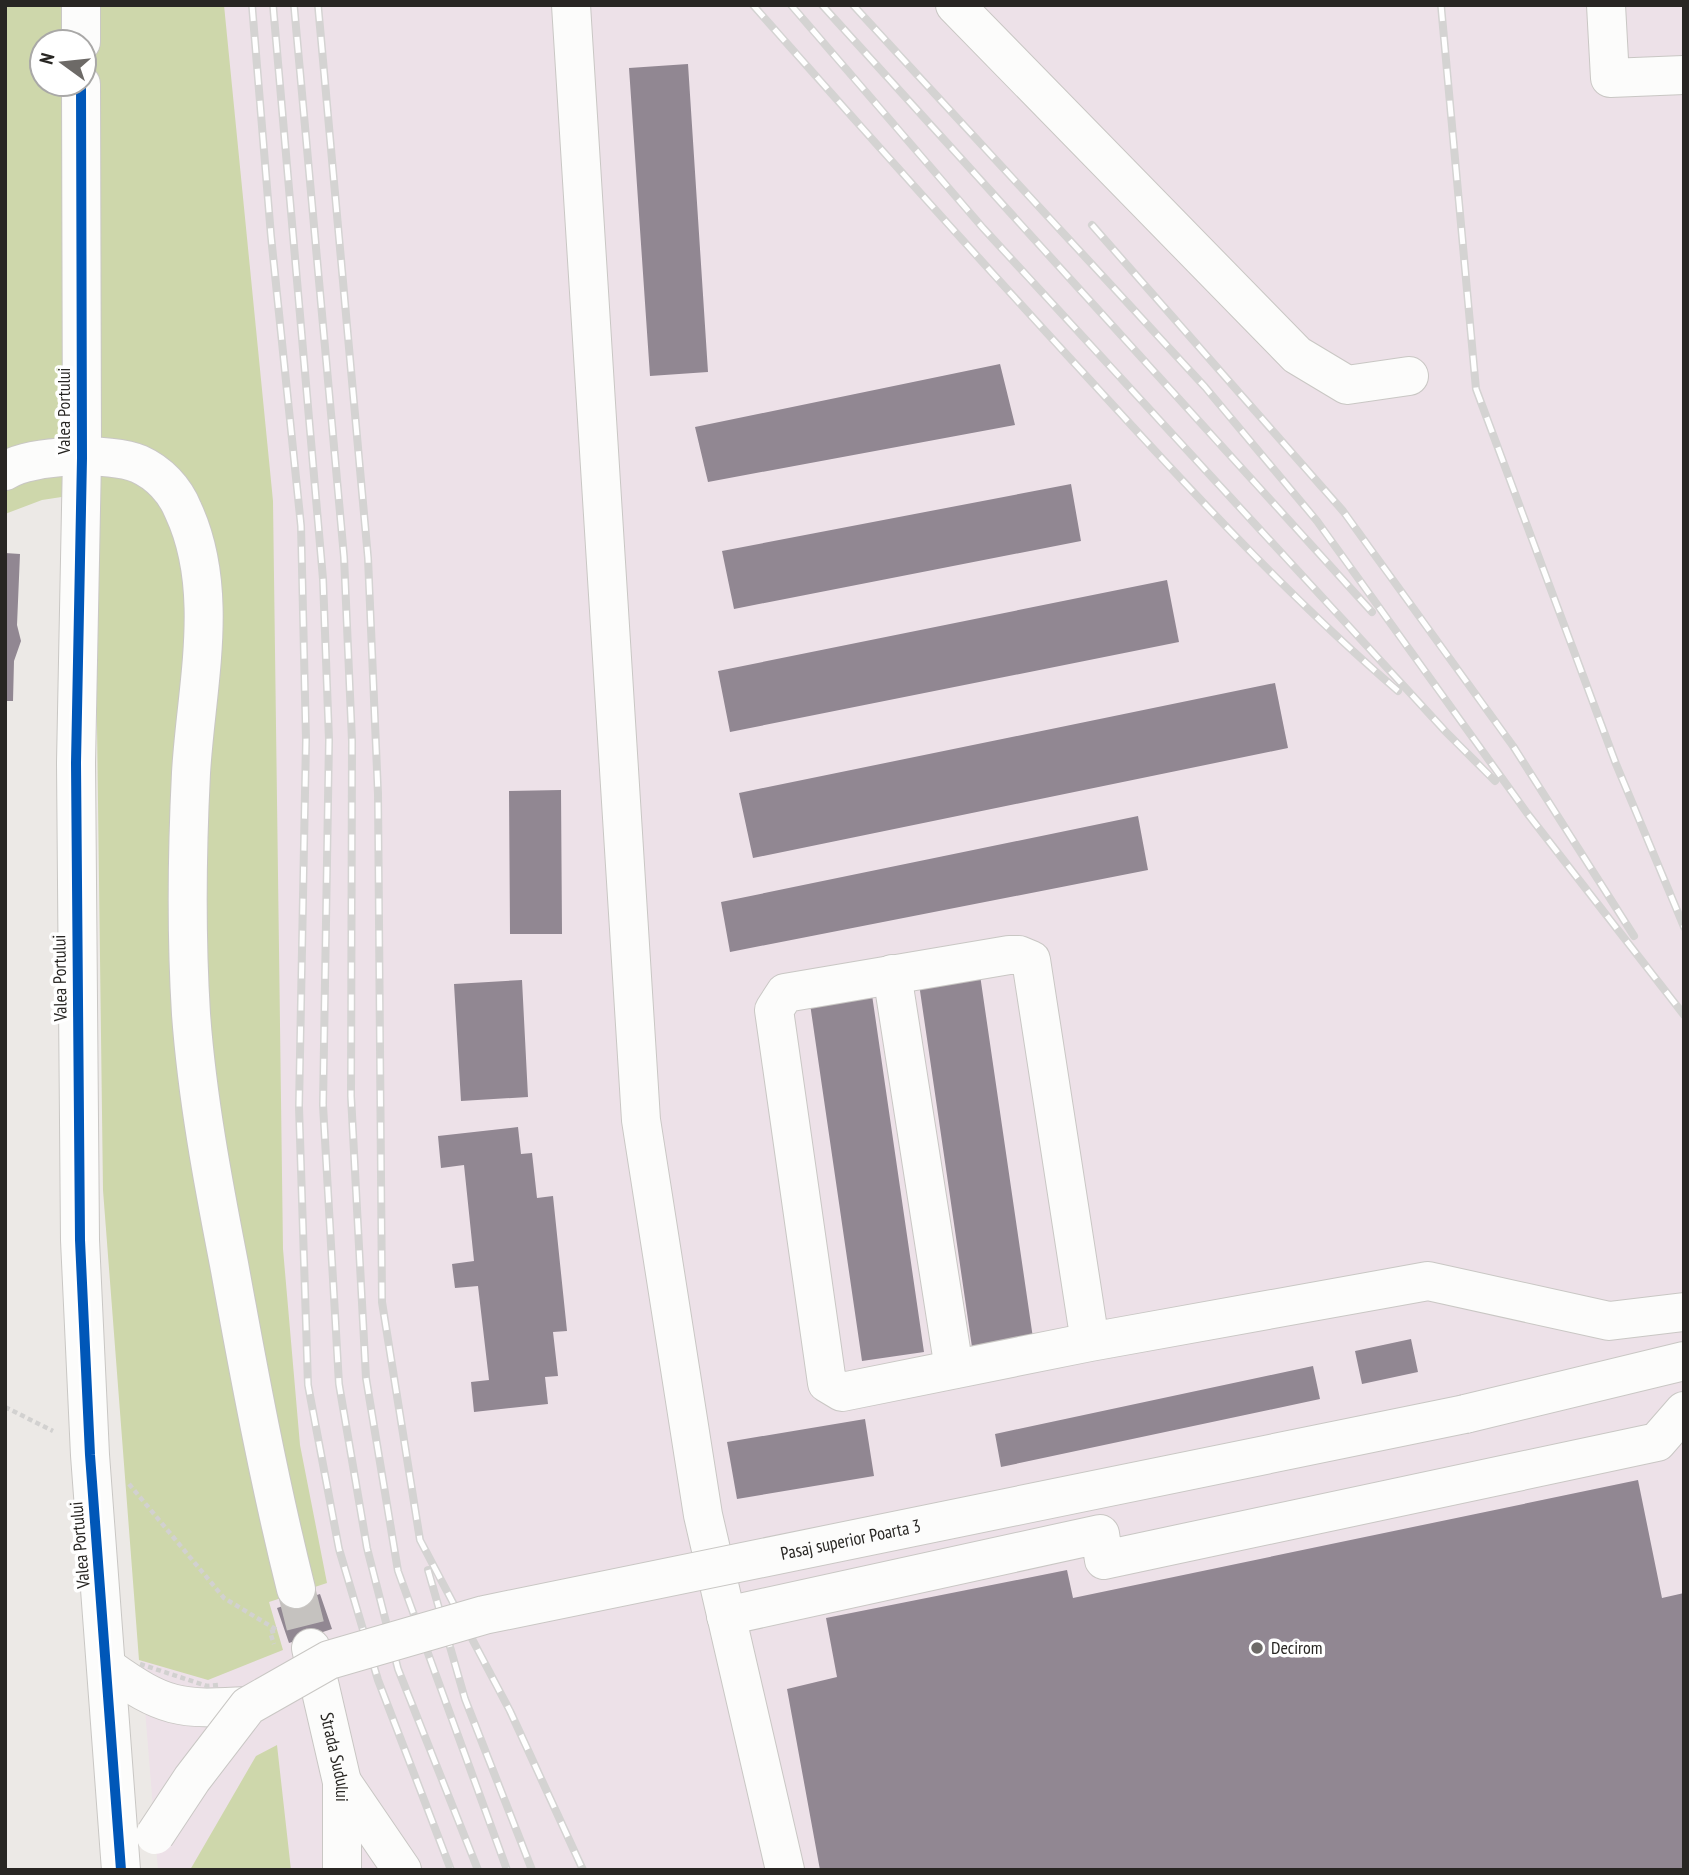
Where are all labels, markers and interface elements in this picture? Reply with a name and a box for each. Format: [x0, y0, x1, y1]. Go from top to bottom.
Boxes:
north arrow [28, 28, 98, 98]
text: N [34, 51, 59, 67]
street label: Valea Portului [52, 368, 75, 455]
street label: Valea Portului [47, 934, 72, 1023]
street label: Valea Portului [64, 1501, 95, 1590]
street label: Pasaj superior Poarta 3 [779, 1514, 923, 1565]
place label: Decirom [1271, 1636, 1322, 1659]
marker: Decirom [1249, 1640, 1265, 1656]
street label: Strada Sudului [315, 1710, 355, 1802]

